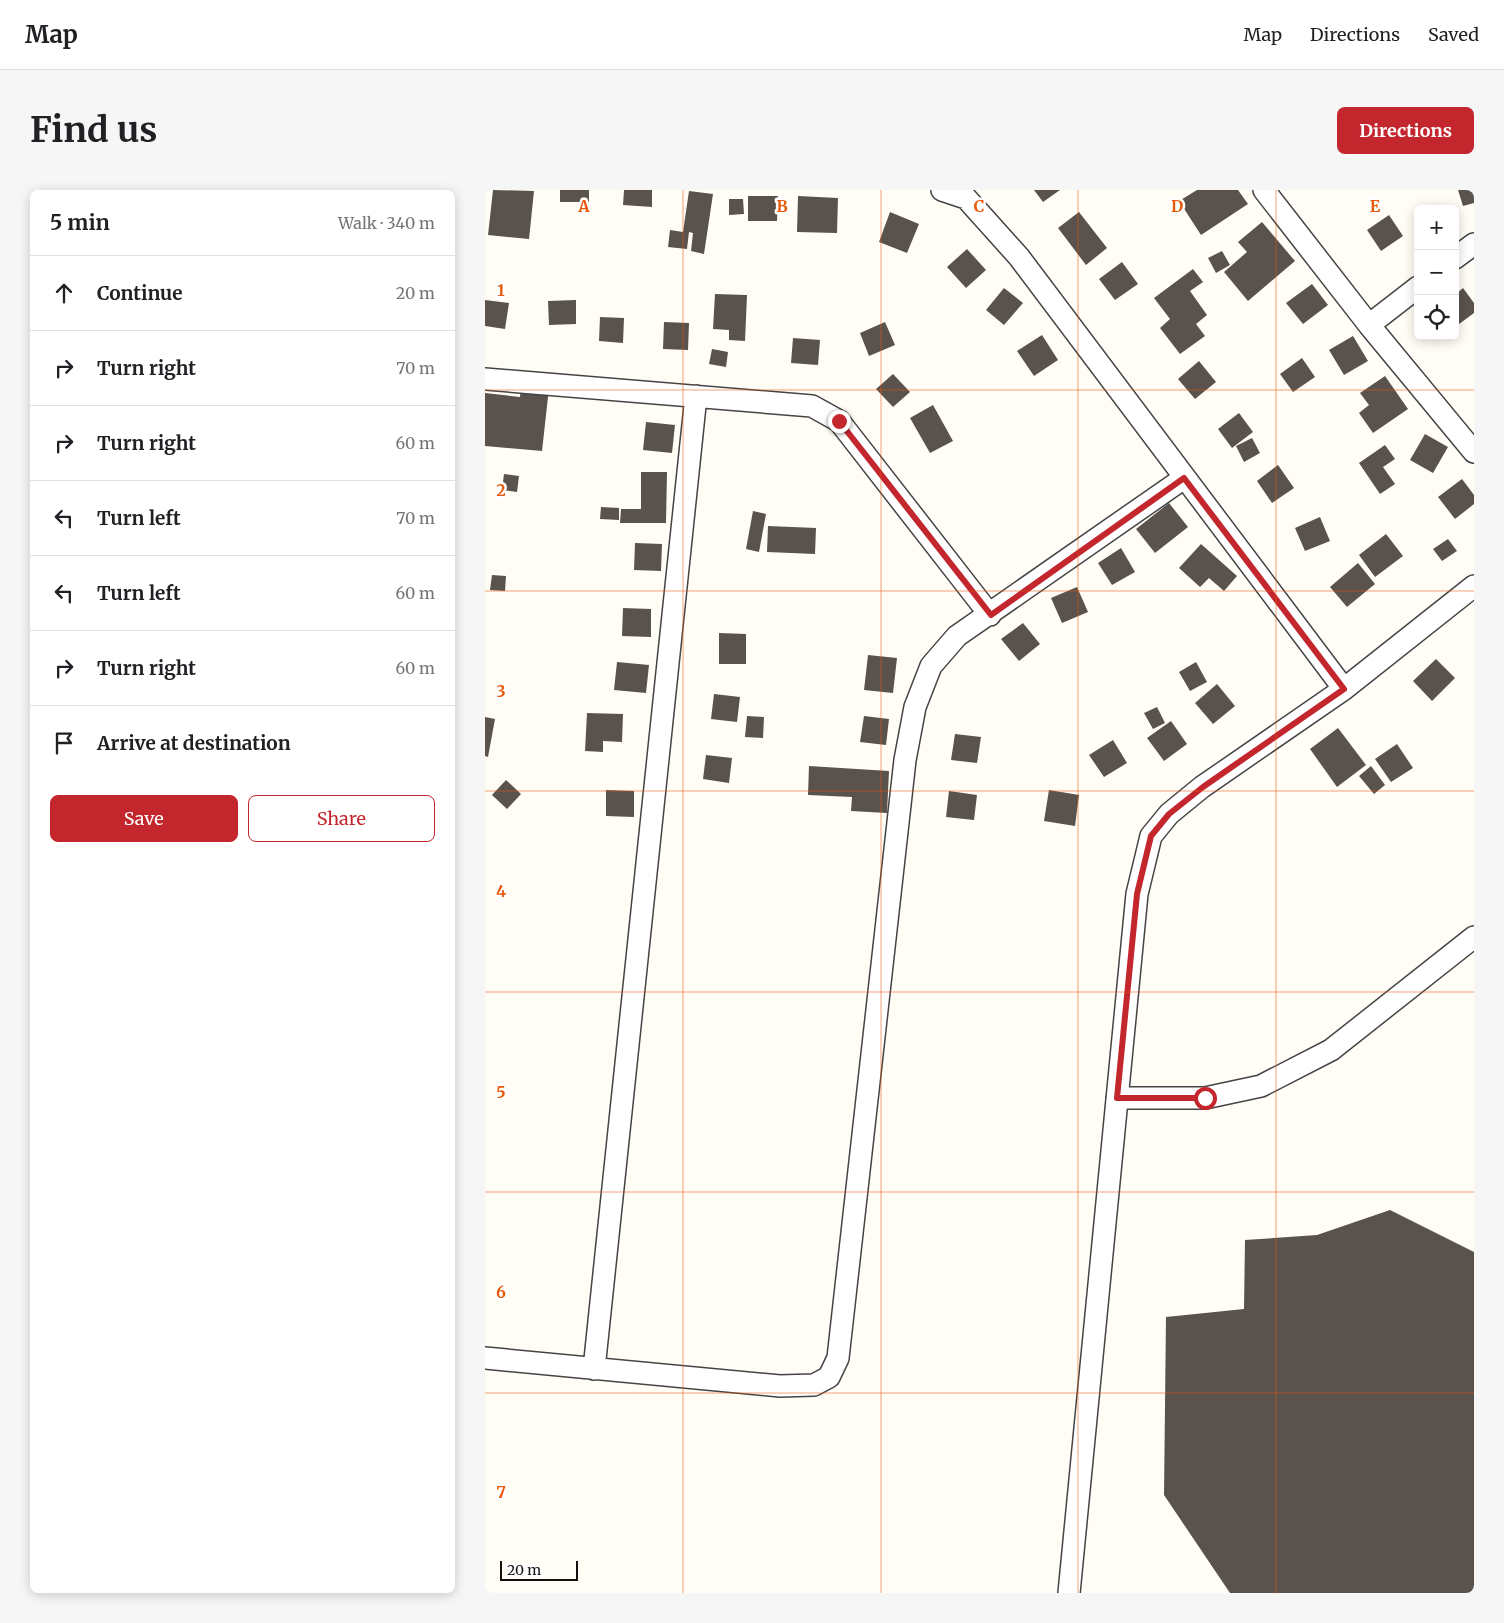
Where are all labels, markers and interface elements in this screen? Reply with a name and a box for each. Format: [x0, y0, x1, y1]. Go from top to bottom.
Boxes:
text: Map [25, 19, 78, 50]
text: Map [1244, 23, 1282, 46]
text: Directions [1310, 23, 1400, 46]
text: Saved [1428, 23, 1479, 46]
button: Directions [1337, 107, 1474, 154]
text: Find us [30, 108, 157, 152]
text: A [577, 196, 590, 216]
text: B [776, 196, 788, 216]
text: C [974, 196, 984, 216]
text: D [1171, 196, 1183, 216]
text: E [1370, 196, 1381, 216]
map controls [1414, 205, 1459, 340]
button: + [1414, 205, 1459, 250]
text: 5 min [50, 209, 110, 236]
text: Walk · 340 m [338, 213, 435, 233]
button: − [1414, 250, 1459, 295]
icon: ahead [50, 279, 78, 307]
text: 1 [497, 280, 505, 300]
text: Continue [97, 281, 183, 305]
text: 20 m [396, 283, 435, 303]
button: locate [1414, 295, 1459, 340]
icon: right [50, 354, 78, 382]
text: Turn right [97, 356, 196, 380]
text: 70 m [396, 358, 435, 378]
route end [828, 410, 851, 433]
icon: right [50, 429, 78, 457]
text: Turn right [97, 431, 196, 455]
text: 60 m [395, 433, 435, 453]
text: 2 [496, 480, 506, 500]
icon: left [50, 504, 78, 532]
text: Turn left [97, 506, 181, 530]
text: 70 m [396, 508, 435, 528]
icon: left [50, 579, 78, 607]
text: Turn left [97, 581, 181, 605]
text: 60 m [395, 583, 435, 603]
icon: right [50, 654, 78, 682]
text: Turn right [97, 656, 196, 680]
text: 60 m [395, 658, 435, 678]
text: 3 [496, 681, 506, 701]
icon: arrive [50, 729, 78, 757]
text: Arrive at destination [97, 731, 291, 755]
button: Save [50, 795, 238, 842]
button: Share [248, 795, 435, 842]
text: 4 [496, 881, 506, 901]
text: 5 [496, 1082, 506, 1102]
route start [1194, 1087, 1217, 1110]
text: 6 [496, 1282, 506, 1302]
text: 7 [496, 1482, 506, 1502]
scale bar [500, 1558, 577, 1581]
text: 20 m [507, 1561, 541, 1579]

